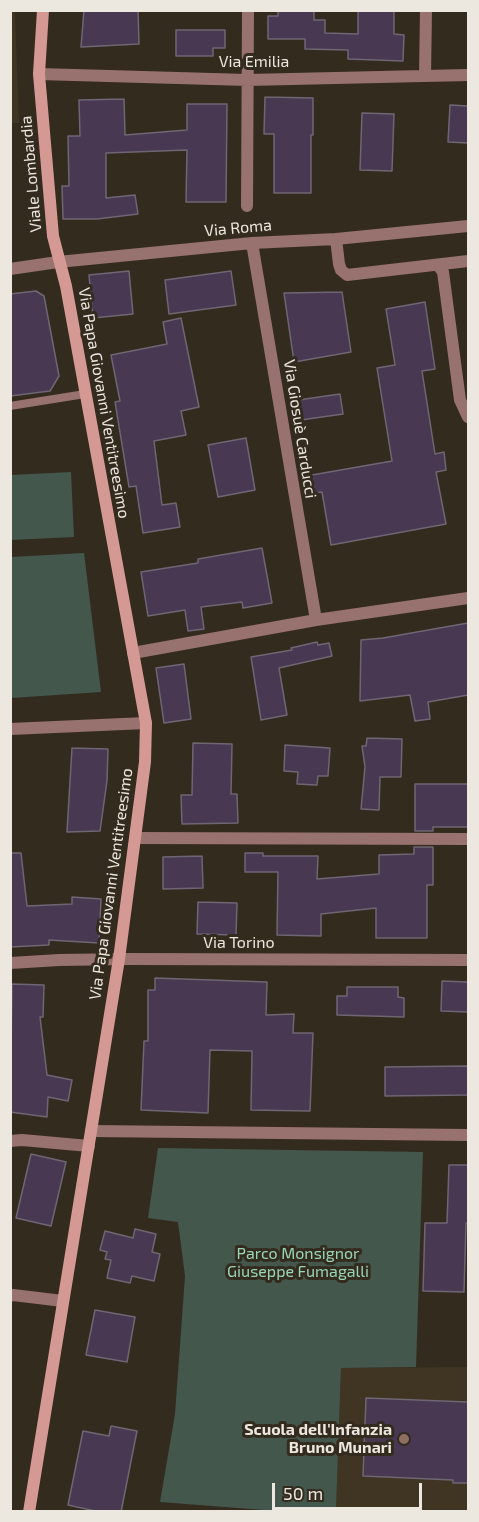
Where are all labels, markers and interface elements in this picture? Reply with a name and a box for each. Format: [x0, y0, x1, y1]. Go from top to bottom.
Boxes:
street label: Via Emilia [219, 52, 289, 72]
street label: Viale Lombardia [16, 115, 46, 233]
street label: Via Roma [203, 215, 273, 241]
street label: Via Papa Giovanni Ventitreesimo [74, 286, 134, 520]
street label: Via Giosuè Carducci [280, 358, 320, 500]
street label: Via Papa Giovanni Ventitreesimo [85, 767, 137, 1001]
street label: Via Torino [203, 933, 275, 953]
park label: Parco Monsignor Giuseppe Fumagalli [227, 1244, 369, 1282]
place label: Scuola dell'Infanzia Bruno Munari [244, 1420, 392, 1458]
marker: Scuola dell'Infanzia Bruno Munari [397, 1432, 411, 1446]
scale bar [275, 1471, 425, 1509]
text: 50 m [283, 1482, 323, 1504]

